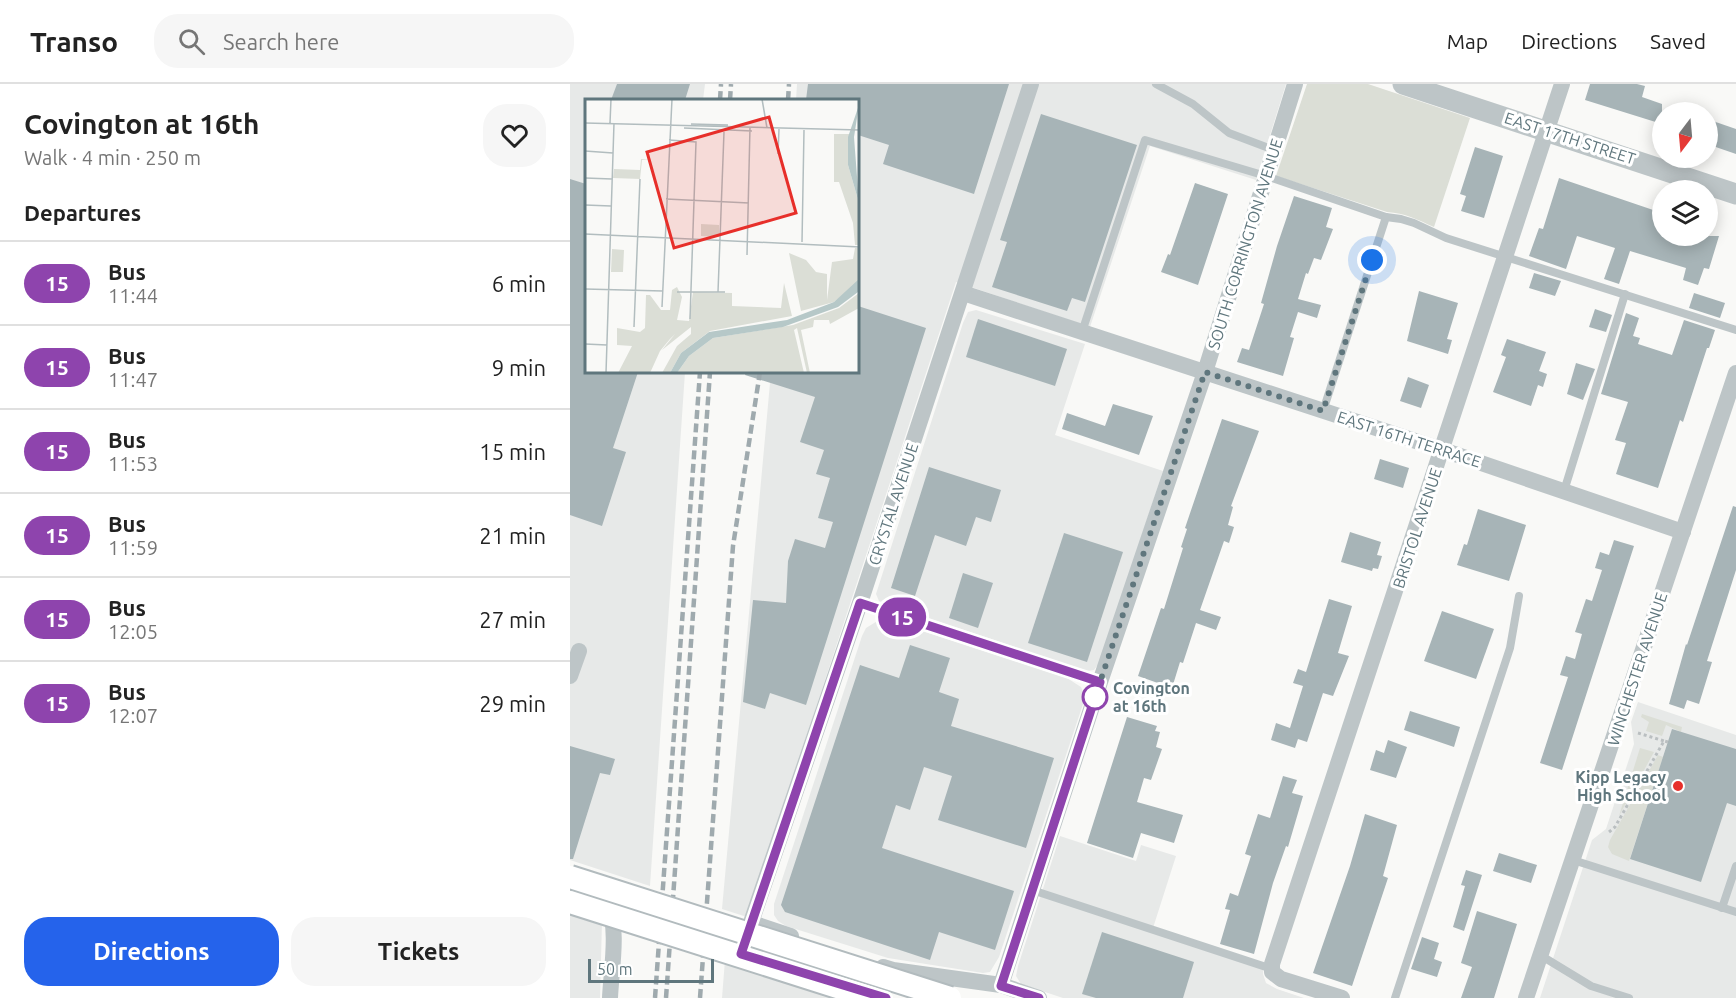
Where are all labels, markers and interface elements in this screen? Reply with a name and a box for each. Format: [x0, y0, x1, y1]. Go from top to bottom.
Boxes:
search box [154, 14, 574, 68]
icon: search [175, 25, 208, 58]
text: Transo [30, 26, 118, 57]
text: Search here [223, 29, 339, 54]
text: Map [1447, 29, 1488, 53]
text: Directions [1521, 29, 1617, 53]
text: Saved [1650, 29, 1706, 53]
inset map [585, 99, 860, 374]
north arrow [1652, 102, 1718, 168]
map controls [1652, 102, 1718, 246]
button: heart [483, 104, 546, 167]
text: Covington at 16th [24, 108, 259, 139]
street label: EAST 17TH STREET [1502, 108, 1638, 168]
street label: SOUTH CORRINGTON AVENUE [1204, 136, 1286, 352]
text: Walk · 4 min · 250 m [24, 146, 201, 169]
button: layers [1652, 180, 1718, 246]
text: Departures [24, 200, 141, 225]
your location [1357, 245, 1387, 275]
text: Bus [108, 259, 146, 284]
text: 15 [45, 271, 69, 295]
text: 6 min [492, 271, 546, 296]
text: 11:44 [108, 284, 158, 307]
text: Bus [108, 343, 146, 368]
text: 15 [45, 355, 69, 379]
text: 9 min [492, 355, 546, 380]
text: 11:47 [108, 368, 158, 391]
street label: EAST 16TH TERRACE [1335, 407, 1483, 471]
text: Bus [108, 427, 146, 452]
text: 15 [45, 439, 69, 463]
text: 15 min [479, 439, 546, 464]
street label: CRYSTAL AVENUE [865, 441, 921, 567]
text: 11:53 [108, 452, 158, 475]
street label: BRISTOL AVENUE [1389, 466, 1445, 590]
text: Bus [108, 511, 146, 536]
text: 15 [45, 523, 69, 547]
text: 21 min [479, 523, 546, 548]
text: 11:59 [108, 536, 158, 559]
street label: WINCHESTER AVENUE [1604, 590, 1670, 748]
text: Bus [108, 595, 146, 620]
line badge: 15 [875, 598, 929, 636]
text: 15 [890, 605, 914, 629]
text: 15 [45, 607, 69, 631]
text: 27 min [479, 607, 546, 632]
text: 12:05 [108, 620, 158, 643]
text: Bus [108, 679, 146, 704]
place label: Covington at 16th [1113, 679, 1190, 715]
marker: Covington at 16th [1082, 684, 1108, 710]
text: 15 [45, 691, 69, 715]
text: 29 min [479, 691, 546, 716]
text: 12:07 [108, 704, 158, 727]
place label: Kipp Legacy High School [1575, 768, 1666, 804]
marker: Kipp Legacy High School [1671, 779, 1685, 793]
button: Directions [24, 917, 279, 986]
button: Tickets [291, 917, 546, 986]
scale bar [588, 956, 714, 984]
text: 50 m [597, 960, 633, 978]

